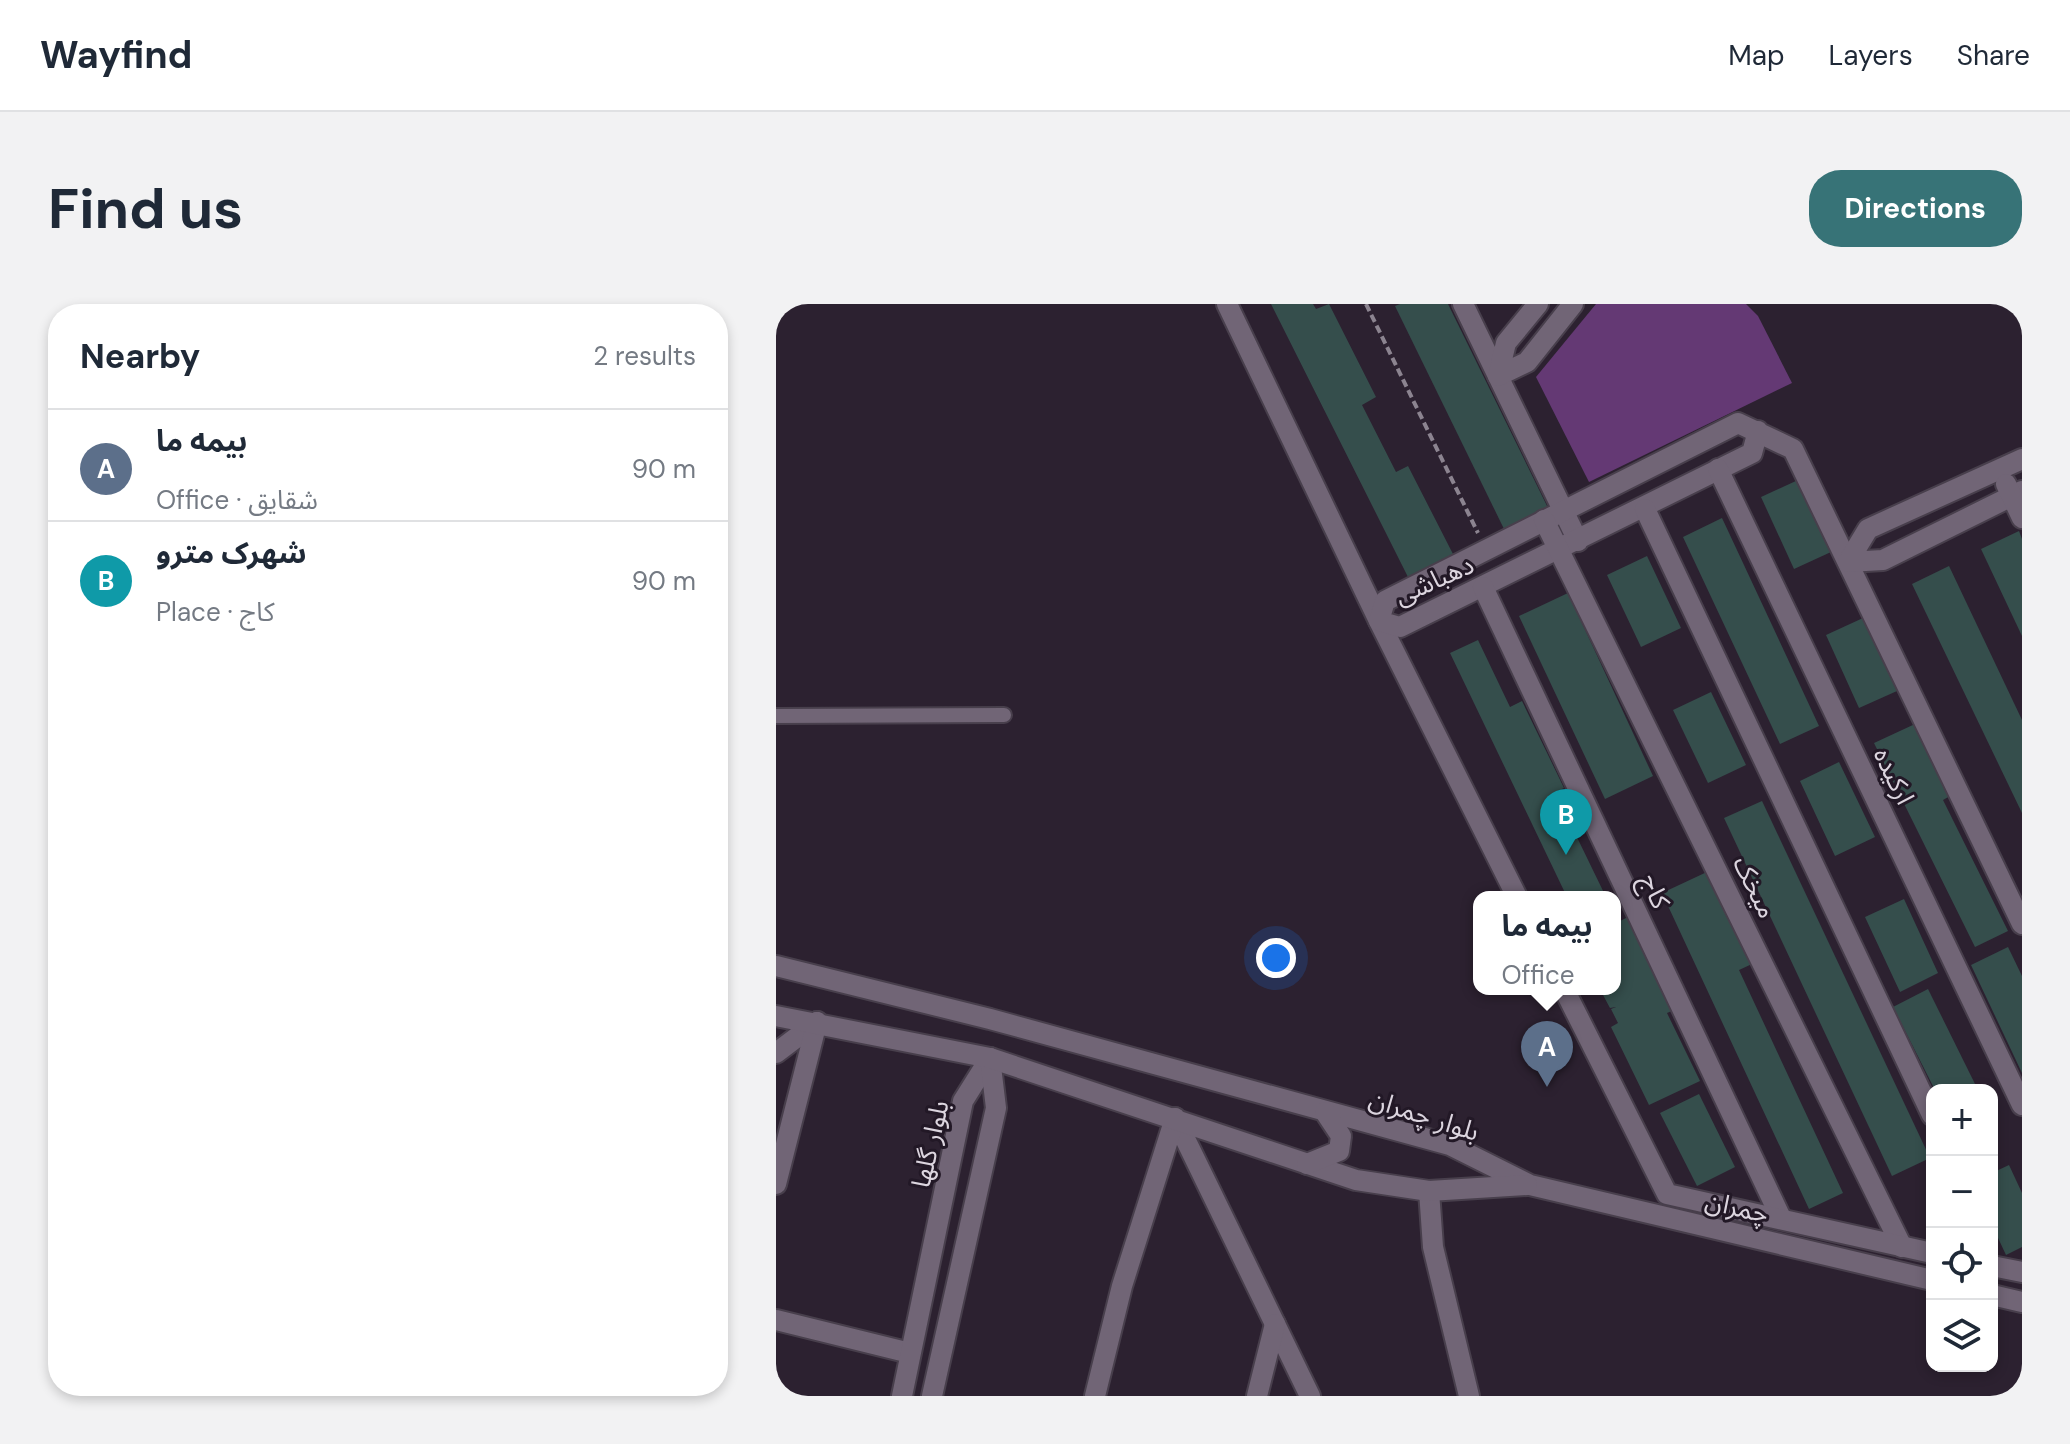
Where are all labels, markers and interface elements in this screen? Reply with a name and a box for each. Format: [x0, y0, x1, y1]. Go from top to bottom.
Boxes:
text: Wayfind [40, 30, 193, 80]
text: Map [1728, 37, 1785, 74]
text: Layers [1829, 37, 1913, 74]
text: Share [1957, 37, 2030, 74]
button: Directions [1809, 170, 2022, 247]
text: Find us [48, 172, 243, 245]
text: Nearby [80, 334, 200, 379]
text: 2 results [593, 339, 696, 373]
text: بیمه ما [156, 421, 247, 460]
text: A [97, 452, 115, 486]
text: 90 m [632, 452, 696, 486]
text: Office · شقایق [156, 483, 318, 517]
text: شهرک مترو [156, 533, 306, 572]
street label: دهباشی [1389, 548, 1479, 612]
text: B [98, 564, 114, 598]
text: 90 m [632, 564, 696, 598]
text: Place · کاج [156, 595, 275, 629]
street label: ارکیده [1866, 742, 1922, 810]
pin: B [1540, 789, 1592, 855]
street label: میخک [1725, 850, 1785, 924]
street label: کاج [1630, 868, 1678, 915]
popup [1473, 891, 1621, 995]
text: بیمه ما [1501, 906, 1593, 945]
your location [1256, 938, 1296, 978]
text: Office [1501, 958, 1575, 992]
pin: A [1521, 1021, 1573, 1087]
street label: بلوار چمران [1365, 1081, 1483, 1149]
map controls [1926, 1084, 1998, 1372]
button: + [1926, 1084, 1998, 1156]
street label: بلوار گلها [903, 1097, 957, 1191]
button: − [1926, 1156, 1998, 1228]
street label: چمران [1702, 1183, 1772, 1231]
button: locate [1926, 1228, 1998, 1300]
button: layers [1926, 1300, 1998, 1372]

